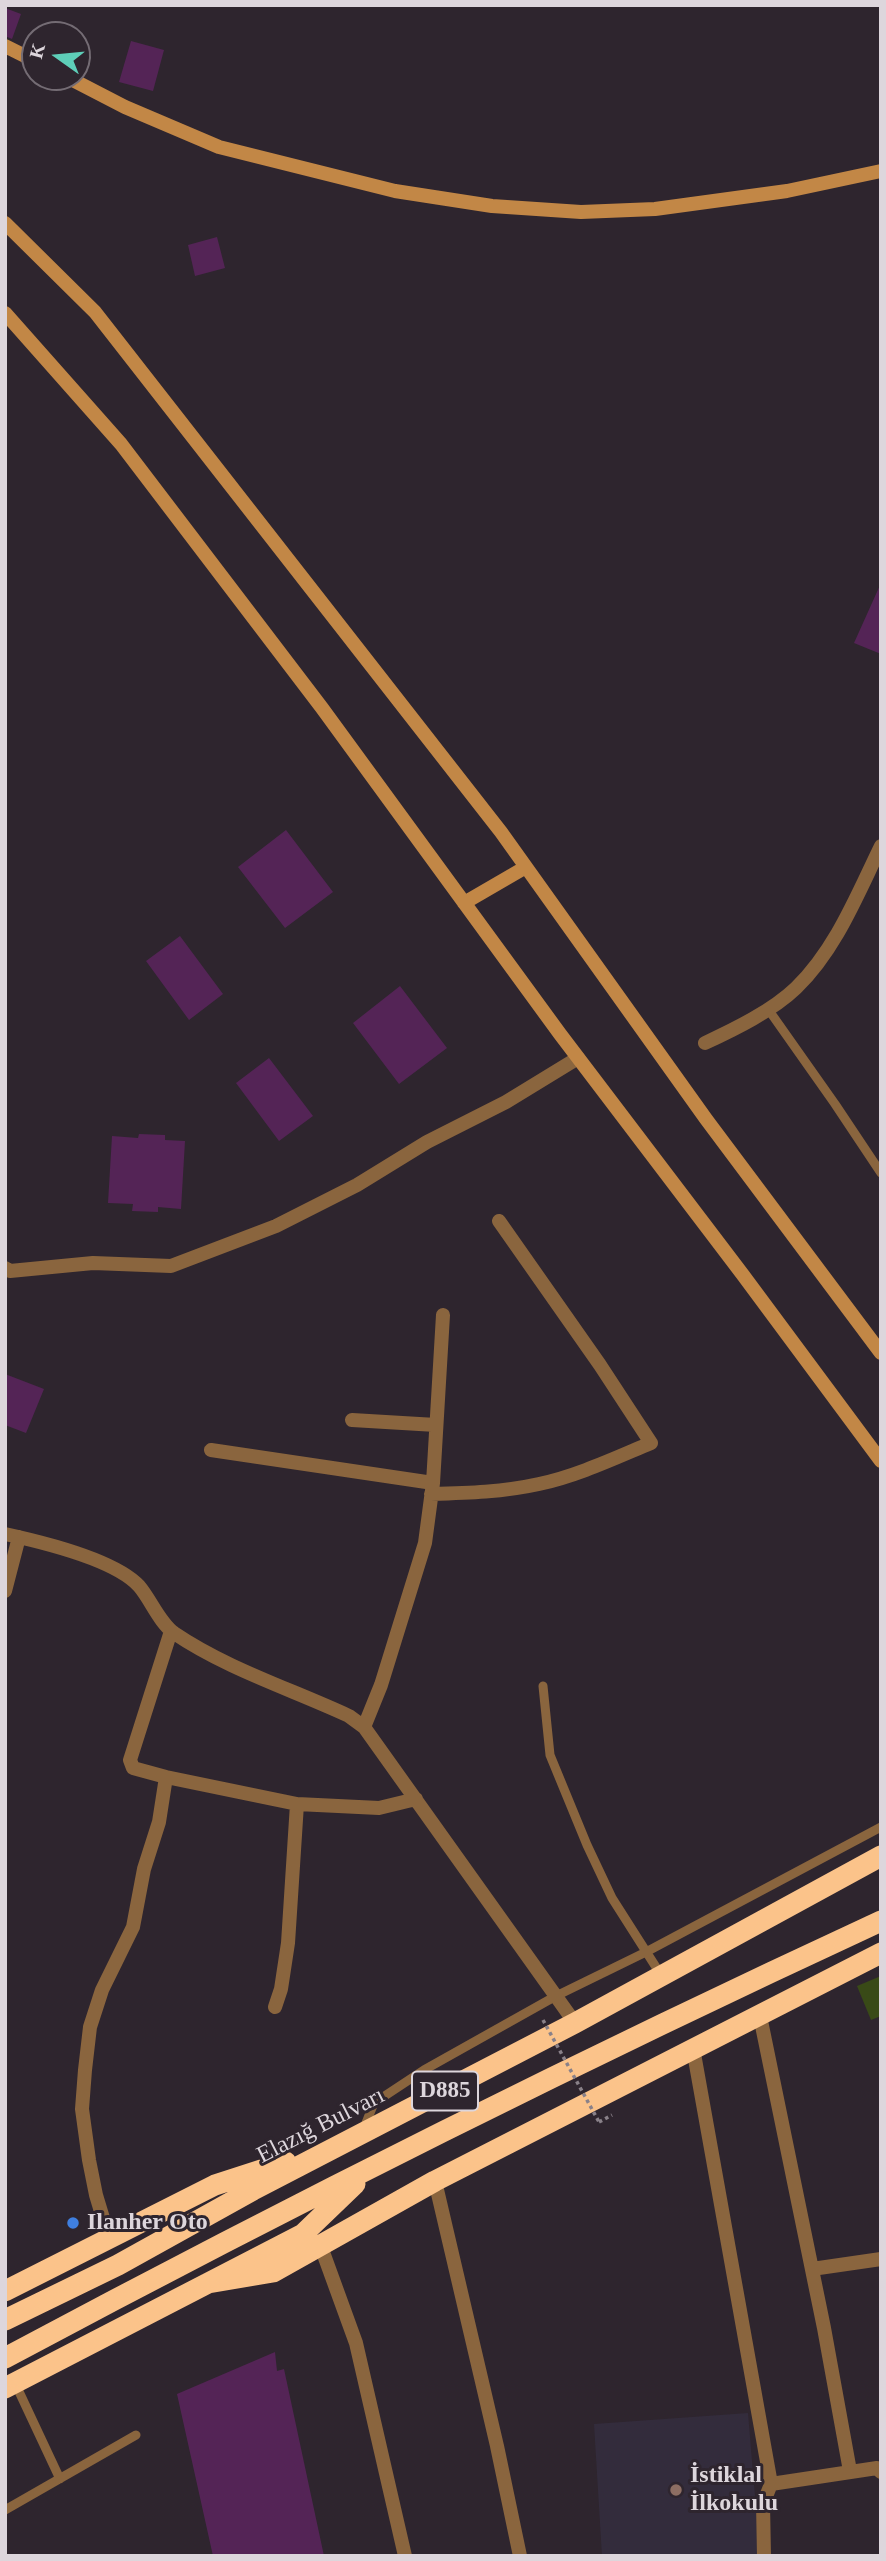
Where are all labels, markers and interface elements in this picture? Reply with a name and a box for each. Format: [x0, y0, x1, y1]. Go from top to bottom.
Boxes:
north arrow [21, 21, 91, 91]
text: K [25, 41, 49, 61]
road number: D885 [412, 2072, 478, 2110]
street label: Elazığ Bulvarı [252, 2082, 390, 2170]
place label: Ilanher Oto [87, 2209, 208, 2237]
marker: Ilanher Oto [65, 2215, 81, 2231]
place label: İstiklal İlkokulu [690, 2462, 778, 2518]
marker: İstiklal İlkokulu [668, 2482, 684, 2498]

